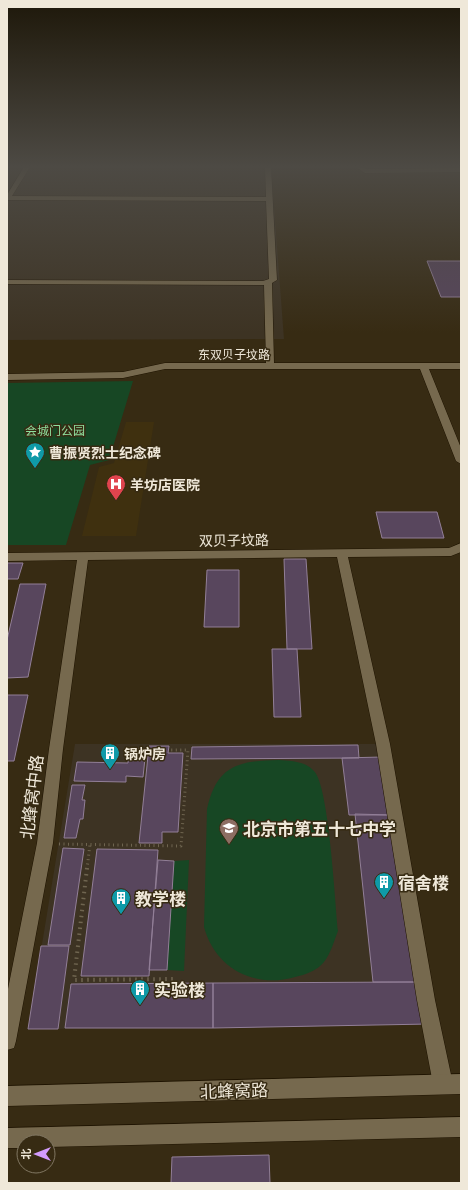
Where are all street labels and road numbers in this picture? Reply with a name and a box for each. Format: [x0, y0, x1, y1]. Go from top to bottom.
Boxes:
street label: 东双贝子坟路 [198, 347, 270, 361]
street label: 双贝子坟路 [199, 531, 269, 549]
street label: 北蜂窝中路 [16, 754, 46, 840]
street label: 北蜂窝路 [200, 1079, 268, 1101]

